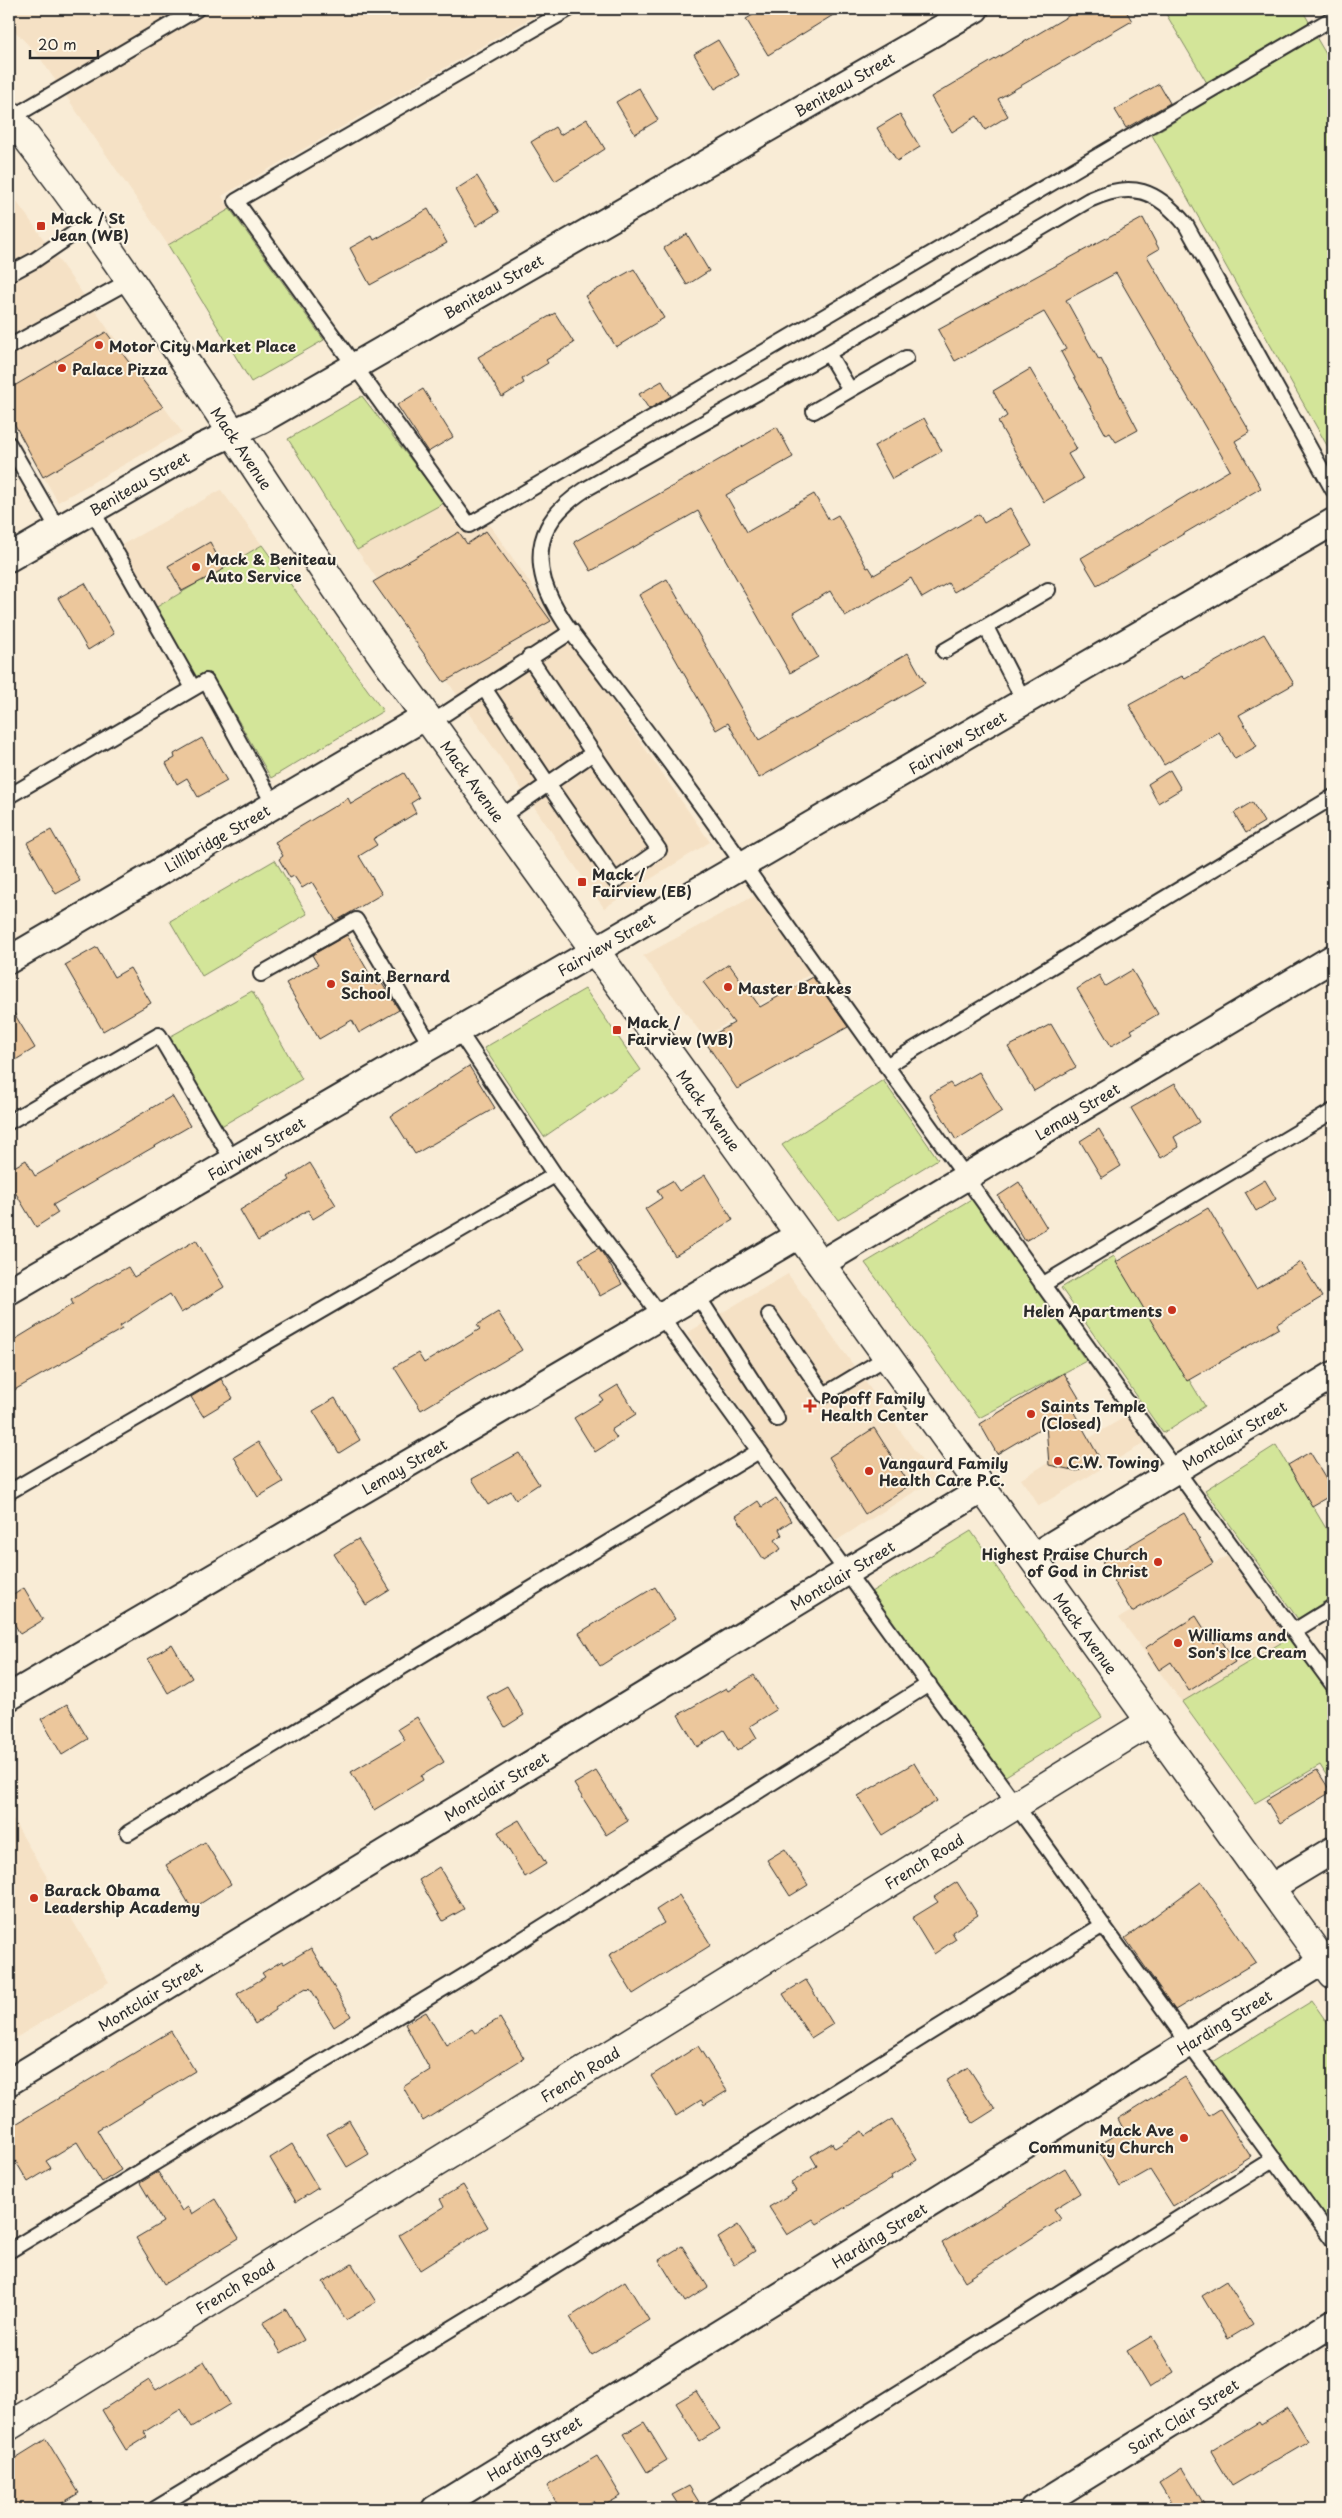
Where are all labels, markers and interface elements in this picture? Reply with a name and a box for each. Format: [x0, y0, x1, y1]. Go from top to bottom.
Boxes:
scale bar [30, 28, 98, 60]
text: 20 m [38, 32, 77, 55]
street label: Beniteau Street [790, 46, 898, 122]
place label: Mack / St Jean (WB) [51, 206, 129, 246]
marker: Mack / St Jean (WB) [35, 220, 47, 232]
street label: Beniteau Street [439, 248, 547, 324]
place label: Motor City Market Place [109, 334, 296, 357]
marker: Motor City Market Place [93, 339, 105, 351]
place label: Palace Pizza [72, 357, 168, 380]
marker: Palace Pizza [56, 362, 68, 374]
street label: Mack Avenue [206, 402, 278, 494]
street label: Beniteau Street [85, 445, 193, 521]
place label: Mack & Beniteau Auto Service [206, 547, 336, 587]
marker: Mack & Beniteau Auto Service [190, 561, 202, 573]
street label: Fairview Street [904, 705, 1010, 779]
street label: Mack Avenue [436, 736, 510, 826]
street label: Lillibridge Street [160, 798, 274, 878]
place label: Mack / Fairview (EB) [592, 862, 692, 902]
marker: Mack / Fairview (EB) [576, 876, 588, 888]
street label: Fairview Street [553, 907, 659, 981]
place label: Saint Bernard School [341, 964, 450, 1004]
place label: Master Brakes [738, 976, 851, 999]
marker: Saint Bernard School [325, 978, 337, 990]
marker: Master Brakes [722, 981, 734, 993]
place label: Mack / Fairview (WB) [627, 1010, 733, 1050]
marker: Mack / Fairview (WB) [611, 1024, 623, 1036]
street label: Mack Avenue [672, 1065, 746, 1155]
street label: Lemay Street [1030, 1077, 1124, 1145]
street label: Fairview Street [203, 1111, 309, 1185]
place label: Helen Apartments [1023, 1299, 1162, 1322]
marker: Helen Apartments [1166, 1304, 1178, 1316]
place label: Popoff Family Health Center [821, 1386, 928, 1426]
place label: Saints Temple (Closed) [1041, 1394, 1147, 1434]
street label: Montclair Street [1177, 1395, 1291, 1475]
marker: Popoff Family Health Center [803, 1399, 817, 1413]
marker: Saints Temple (Closed) [1025, 1408, 1037, 1420]
street label: Lemay Street [357, 1432, 451, 1500]
place label: C.W. Towing [1068, 1450, 1159, 1473]
place label: Vangaurd Family Health Care P.C. [879, 1451, 1009, 1491]
marker: C.W. Towing [1052, 1455, 1064, 1467]
marker: Vangaurd Family Health Care P.C. [863, 1465, 875, 1477]
street label: Montclair Street [785, 1535, 899, 1615]
place label: Highest Praise Church of God in Christ [982, 1542, 1148, 1582]
marker: Highest Praise Church of God in Christ [1152, 1556, 1164, 1568]
street label: Mack Avenue [1049, 1588, 1123, 1678]
place label: Williams and Son's Ice Cream [1188, 1623, 1307, 1663]
marker: Williams and Son's Ice Cream [1172, 1637, 1184, 1649]
street label: Montclair Street [439, 1746, 553, 1826]
street label: French Road [880, 1827, 968, 1895]
place label: Barack Obama Leadership Academy [44, 1878, 200, 1918]
marker: Barack Obama Leadership Academy [28, 1892, 40, 1904]
street label: Montclair Street [93, 1956, 207, 2036]
street label: Harding Street [1172, 1983, 1276, 2061]
street label: French Road [536, 2040, 624, 2108]
place label: Mack Ave Community Church [1028, 2118, 1174, 2158]
marker: Mack Ave Community Church [1178, 2132, 1190, 2144]
street label: Harding Street [827, 2196, 931, 2274]
street label: French Road [191, 2252, 279, 2320]
street label: Saint Clair Street [1123, 2373, 1243, 2459]
street label: Harding Street [482, 2409, 586, 2487]

